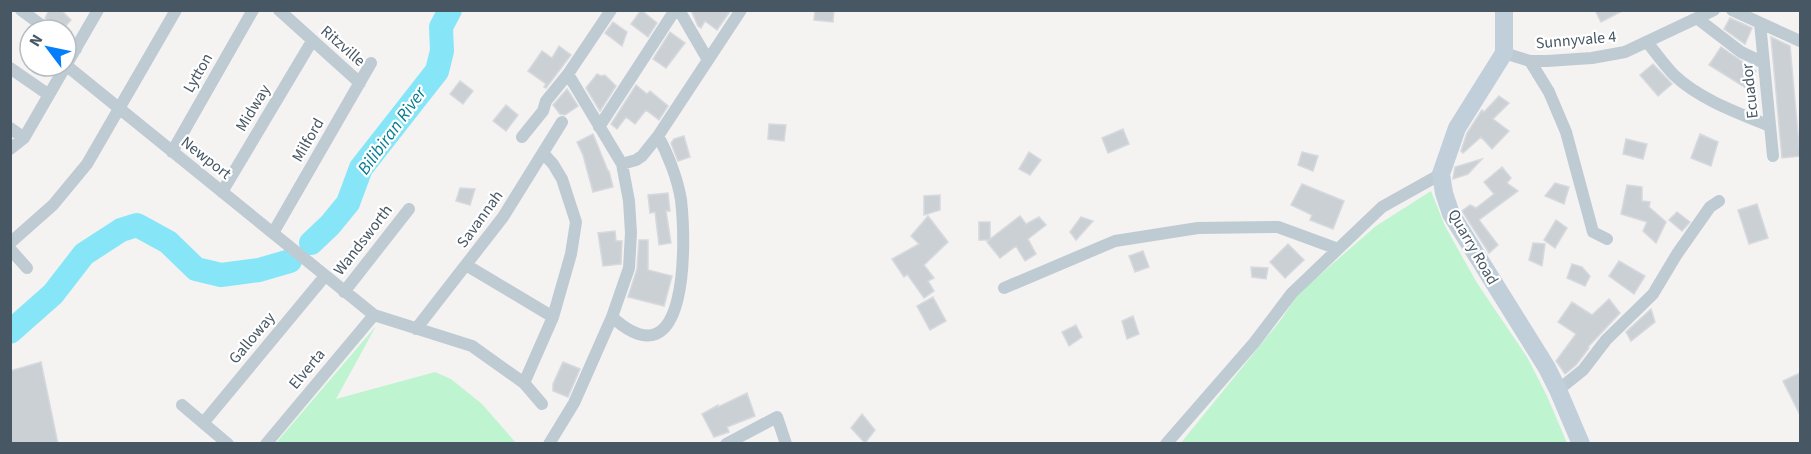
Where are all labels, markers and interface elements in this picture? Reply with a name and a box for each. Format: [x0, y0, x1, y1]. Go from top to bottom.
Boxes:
north arrow [18, 18, 78, 78]
street label: Ritzville [316, 20, 370, 72]
street label: Sunnyvale 4 [1535, 26, 1617, 54]
text: N [24, 30, 48, 51]
street label: Lytton [178, 49, 218, 97]
street label: Ecuador [1736, 62, 1764, 120]
street label: Midway [230, 80, 276, 136]
water label: Bilibiran River [352, 81, 433, 180]
street label: Milford [287, 114, 329, 166]
street label: Newport [176, 131, 236, 185]
street label: Savannah [452, 186, 508, 252]
street label: Wandsworth [328, 200, 398, 280]
street label: Quarry Road [1442, 205, 1504, 289]
street label: Galloway [224, 307, 281, 369]
street label: Elverta [284, 344, 330, 394]

